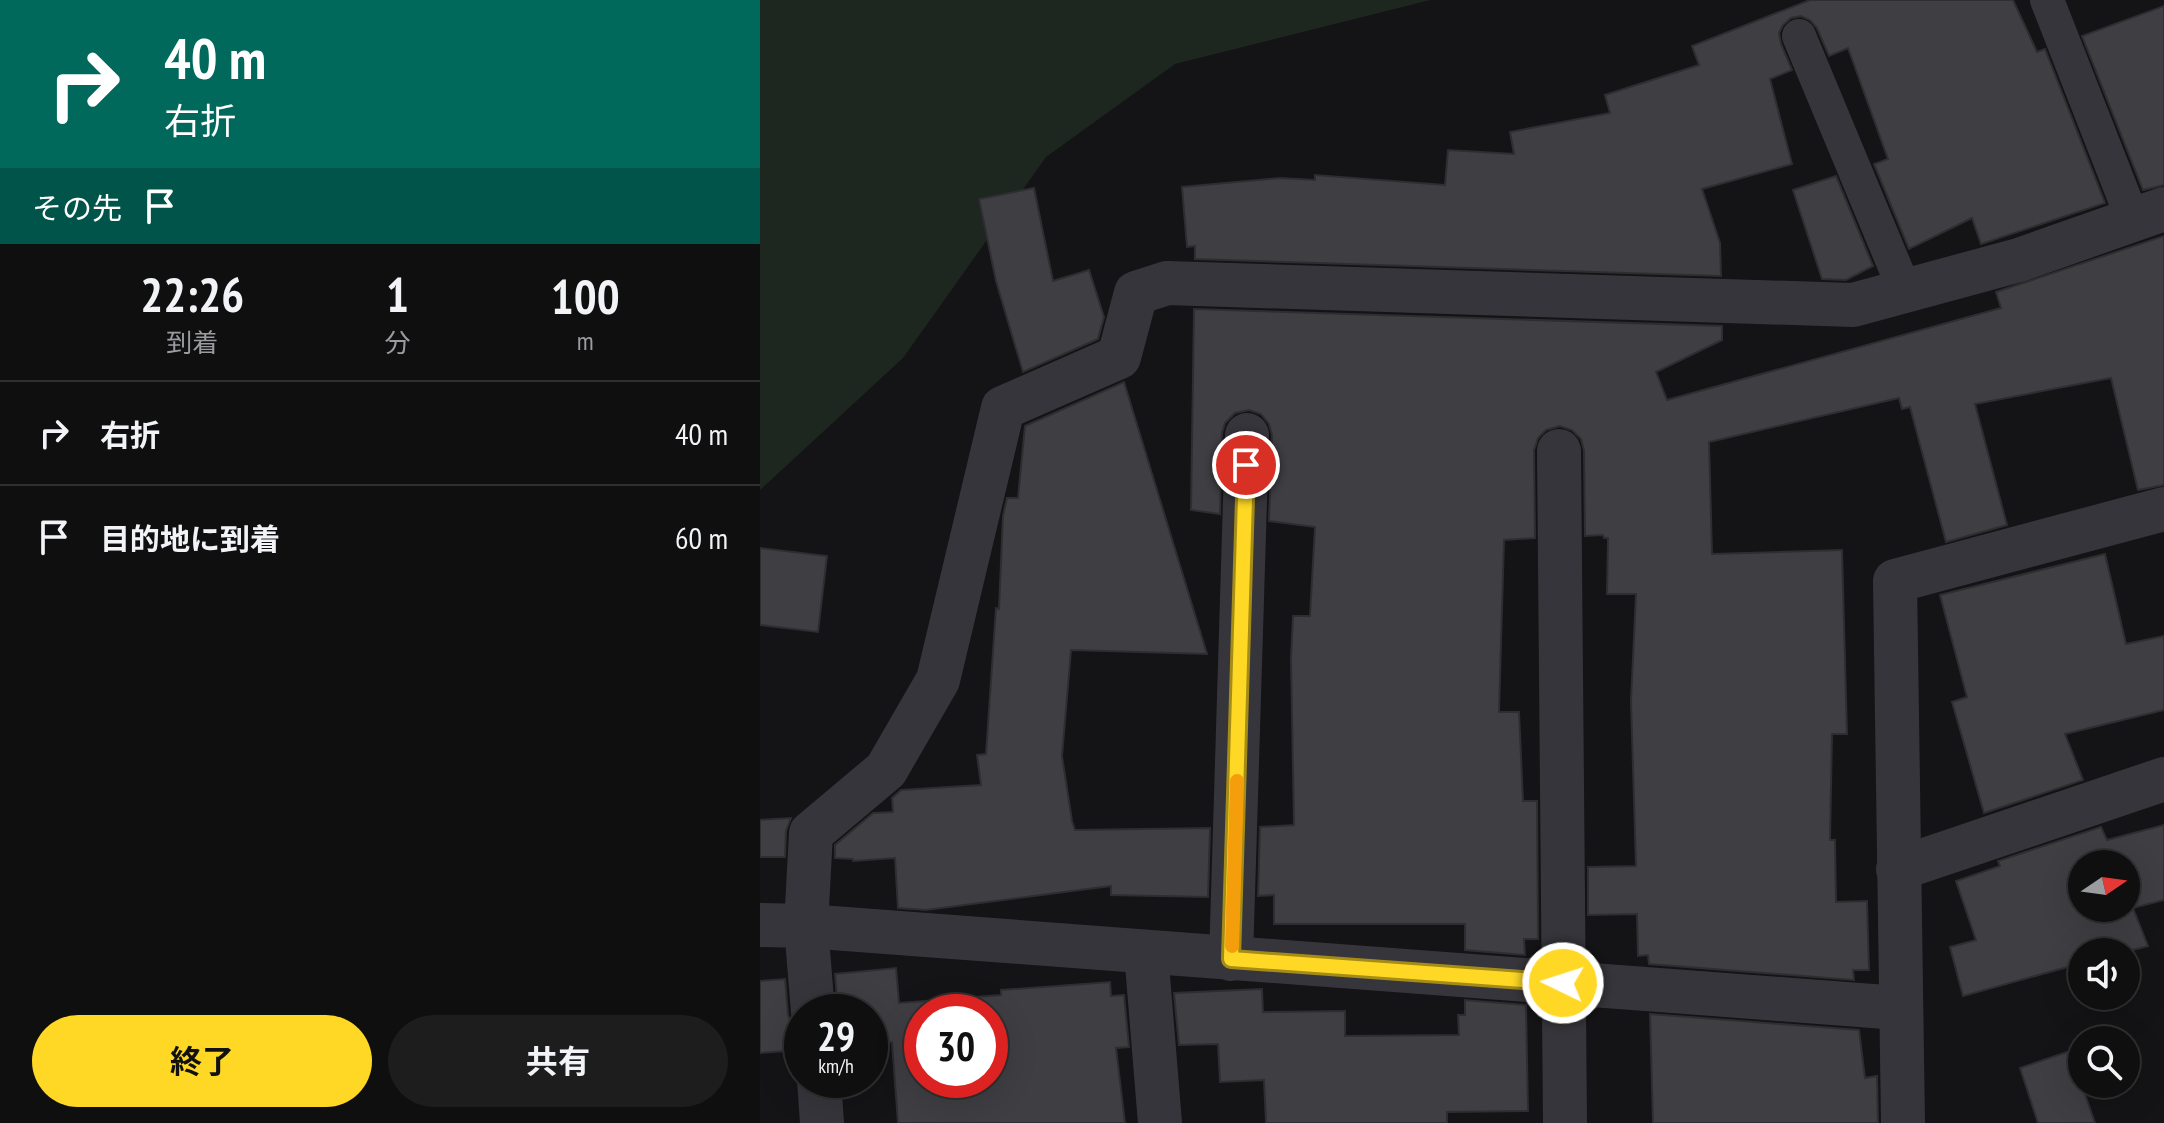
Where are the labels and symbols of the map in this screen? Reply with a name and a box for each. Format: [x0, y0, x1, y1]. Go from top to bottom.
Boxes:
pin [1212, 431, 1280, 499]
north arrow [2068, 850, 2140, 922]
position arrow [1521, 941, 1605, 1025]
speed limit sign: 30 [904, 994, 1008, 1098]

